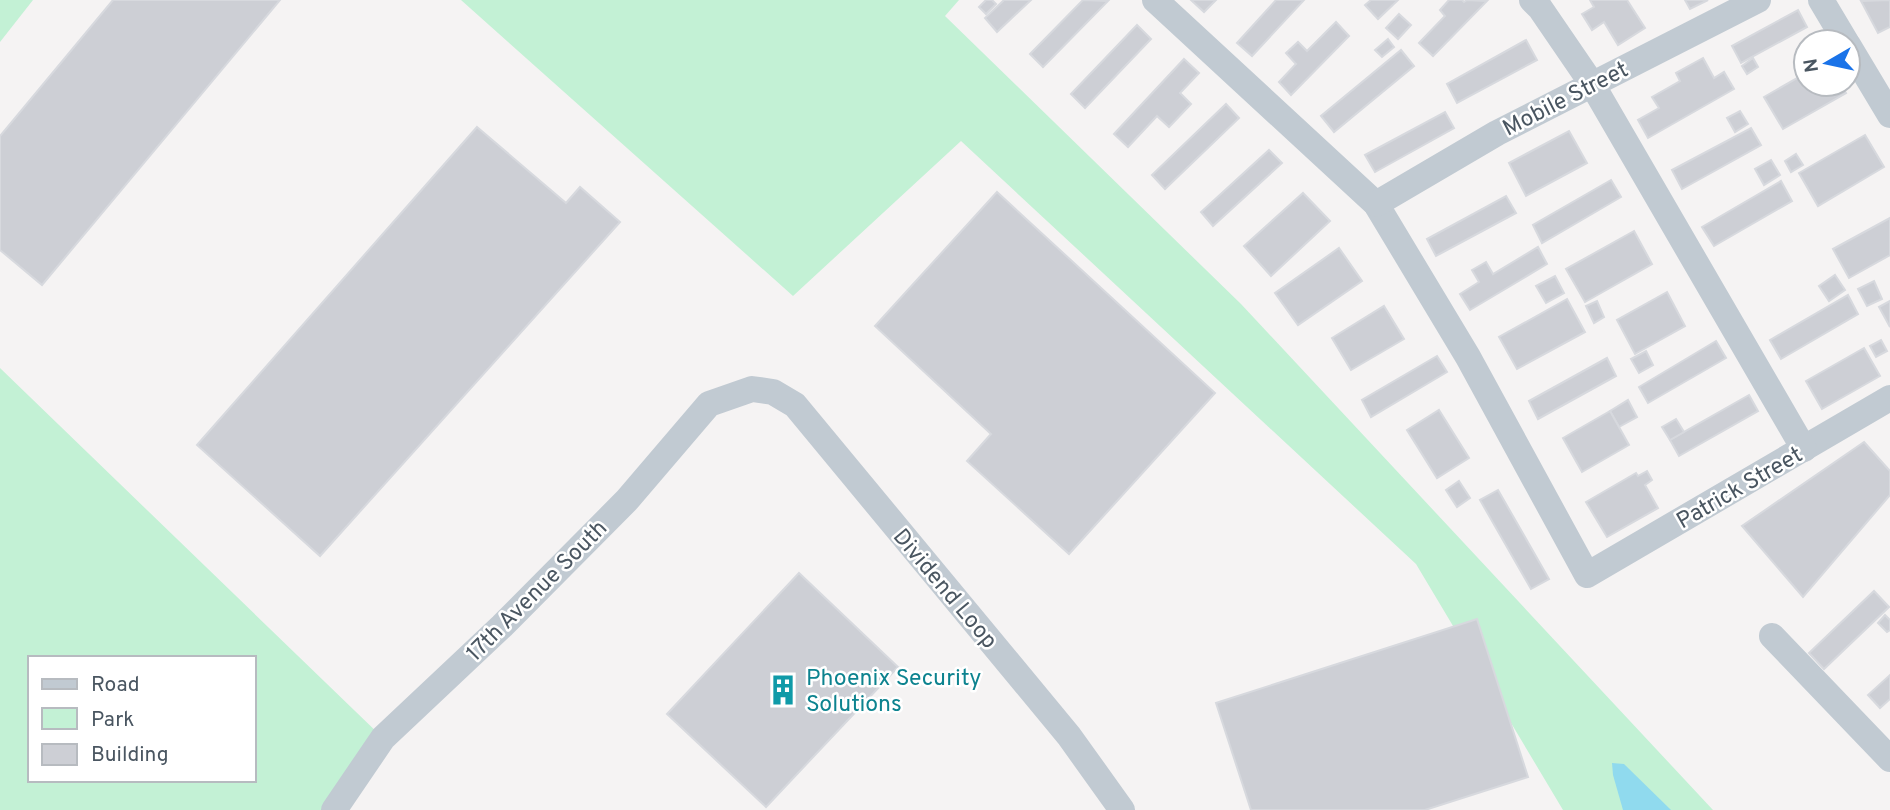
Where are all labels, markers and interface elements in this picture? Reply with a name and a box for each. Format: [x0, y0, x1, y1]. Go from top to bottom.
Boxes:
north arrow [1792, 28, 1862, 98]
street label: Mobile Street [1498, 56, 1634, 144]
text: N [1799, 57, 1825, 74]
street label: Patrick Street [1672, 441, 1808, 537]
street label: 17th Avenue South [461, 515, 615, 669]
street label: Dividend Loop [885, 524, 1003, 656]
legend [28, 656, 256, 782]
place label: Phoenix Security Solutions [806, 665, 981, 720]
text: Road [91, 672, 140, 699]
building icon: Phoenix Security Solutions [766, 673, 800, 707]
text: Park [91, 707, 134, 734]
text: Building [91, 742, 169, 769]

